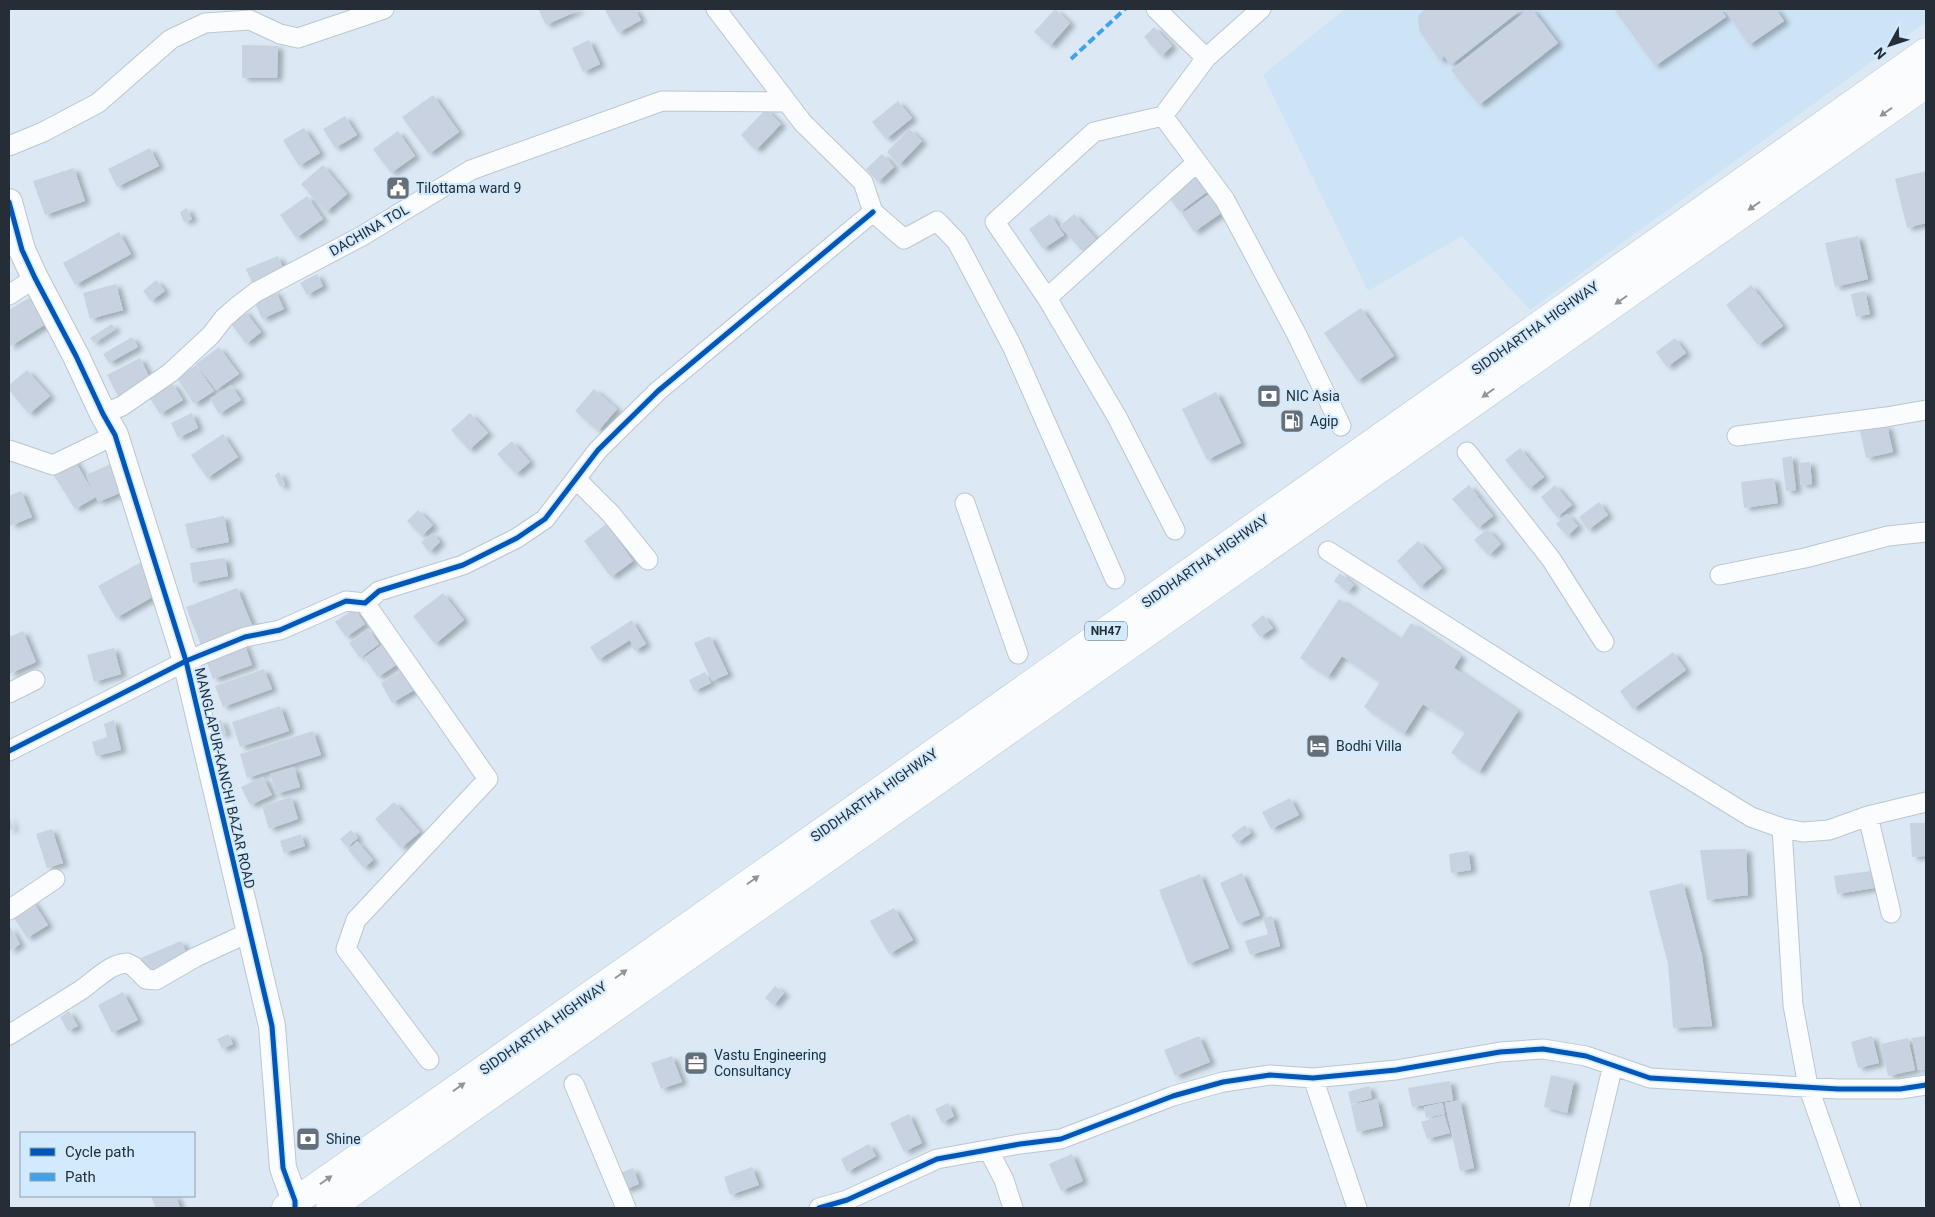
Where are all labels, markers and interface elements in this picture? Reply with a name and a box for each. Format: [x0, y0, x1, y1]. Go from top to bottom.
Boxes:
north arrow [1865, 20, 1915, 70]
text: N [1871, 44, 1889, 62]
one-way arrow [1880, 107, 1893, 117]
public building icon: Tilottama ward 9 [385, 175, 411, 201]
place label: Tilottama ward 9 [416, 180, 521, 196]
street label: DACHINA TOL [327, 201, 412, 259]
one-way arrow [1747, 201, 1760, 211]
street label: SIDDHARTHA HIGHWAY [1468, 278, 1602, 378]
one-way arrow [1614, 295, 1628, 305]
bank icon: NIC Asia [1256, 383, 1282, 409]
place label: NIC Asia [1286, 388, 1340, 404]
one-way arrow [1481, 388, 1495, 398]
fuel station icon: Agip [1279, 408, 1305, 434]
place label: Agip [1310, 413, 1338, 429]
street label: SIDDHARTHA HIGHWAY [1138, 511, 1272, 611]
road number: NH47 [1085, 622, 1127, 640]
street label: MANGLAPUR-KANCHI BAZAR ROAD [192, 666, 258, 890]
hotel icon: Bodhi Villa [1305, 733, 1331, 759]
place label: Bodhi Villa [1336, 738, 1402, 754]
street label: SIDDHARTHA HIGHWAY [807, 745, 941, 845]
one-way arrow [747, 875, 760, 885]
one-way arrow [614, 969, 628, 979]
street label: SIDDHARTHA HIGHWAY [476, 978, 610, 1078]
place label: Vastu Engineering Consultancy [714, 1047, 827, 1079]
office icon: Vastu Engineering Consultancy [683, 1050, 709, 1076]
one-way arrow [452, 1082, 466, 1092]
bank icon: Shine [295, 1126, 321, 1152]
place label: Shine [326, 1131, 361, 1147]
legend [20, 1132, 195, 1197]
text: Cycle path [65, 1143, 135, 1161]
text: Path [65, 1168, 96, 1186]
one-way arrow [319, 1175, 332, 1185]

